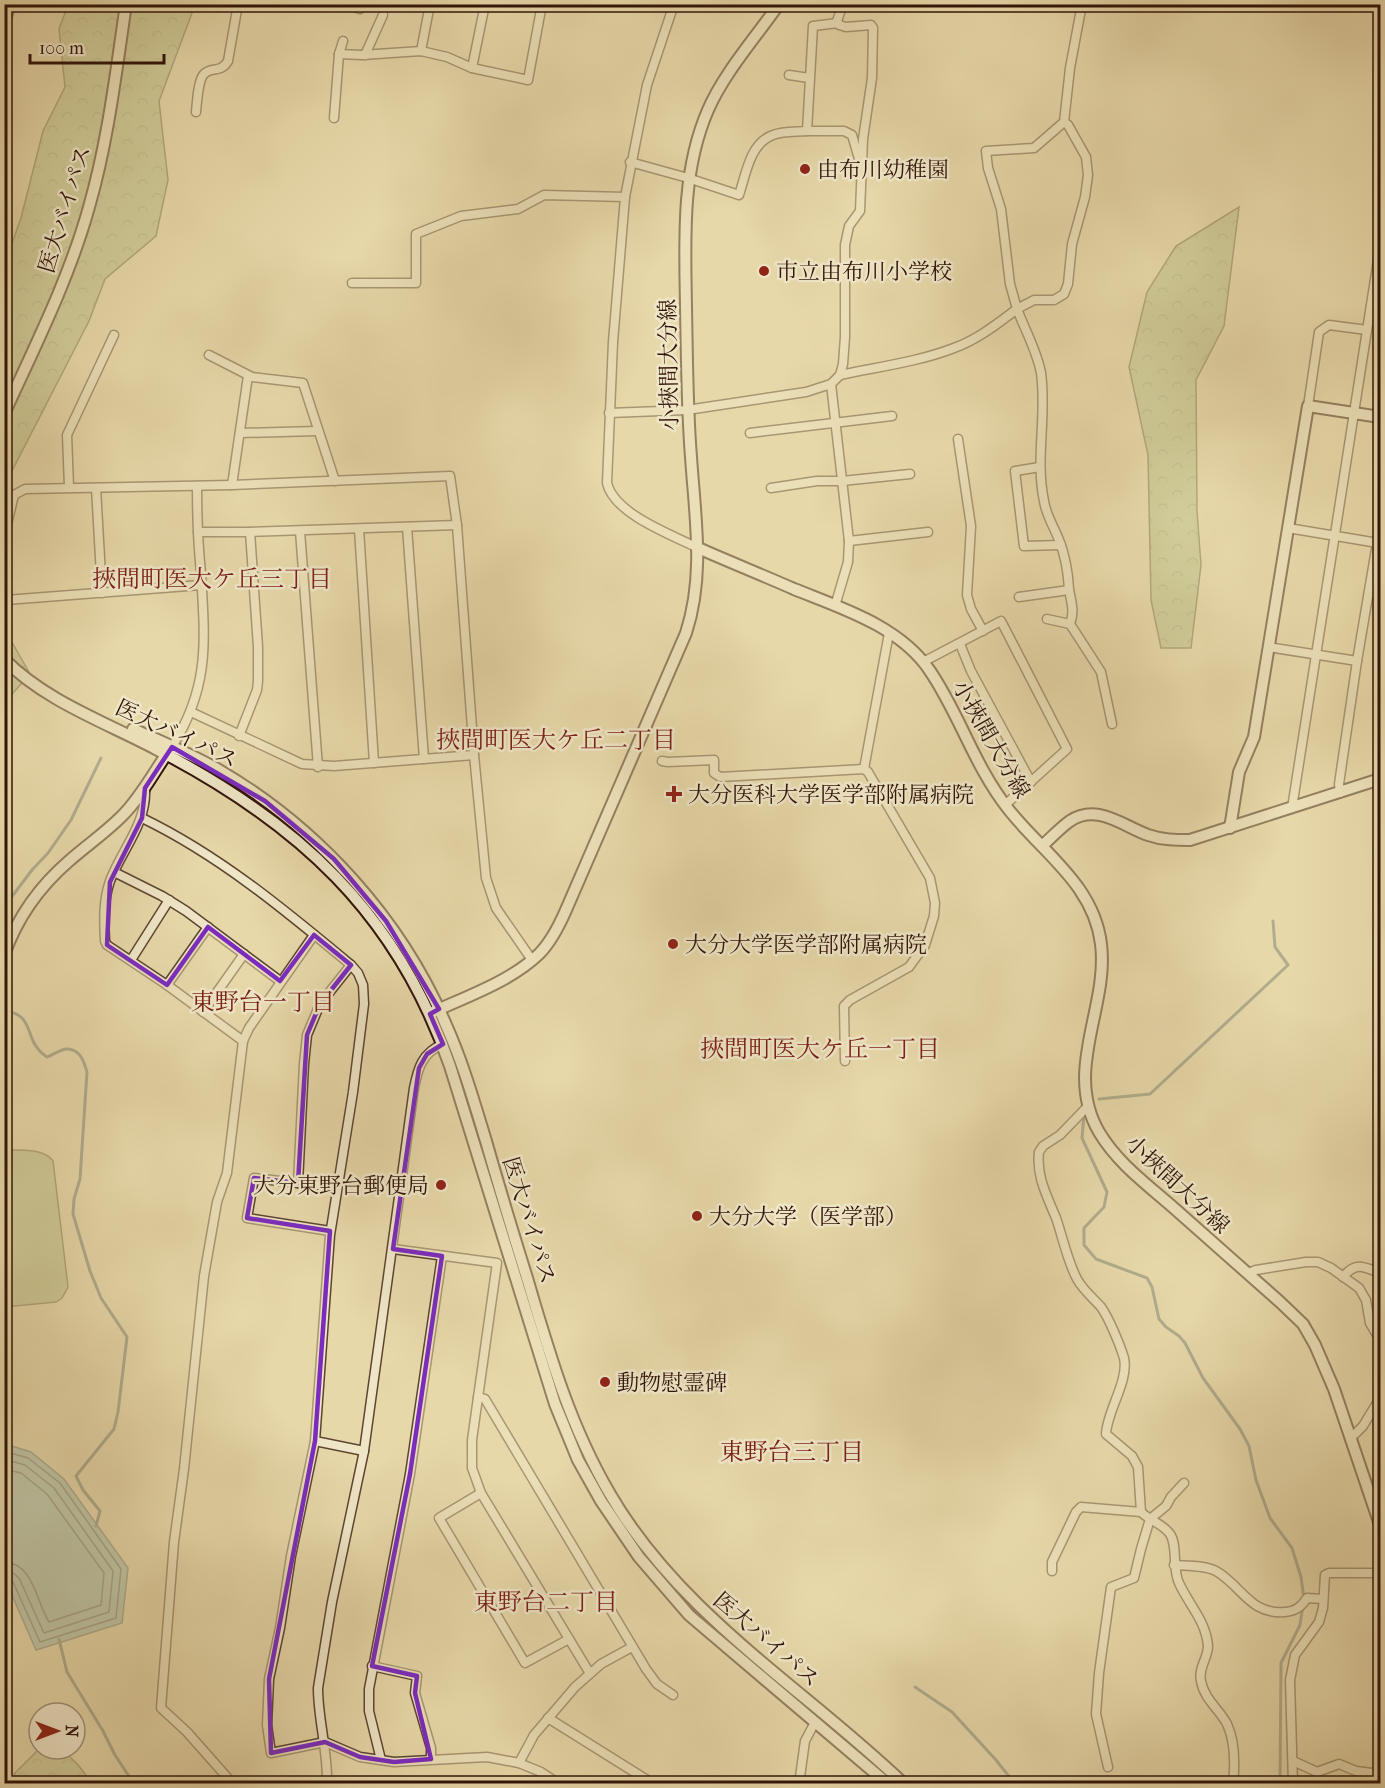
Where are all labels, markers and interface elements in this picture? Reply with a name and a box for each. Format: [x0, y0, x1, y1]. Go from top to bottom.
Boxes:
scale bar [30, 27, 164, 65]
text: 100 m [39, 38, 84, 59]
street label: 医大バイパス [33, 143, 97, 276]
place label: 由布川幼稚園 [817, 157, 949, 183]
marker: 由布川幼稚園 [798, 162, 812, 176]
place label: 市立由布川小学校 [776, 259, 952, 285]
marker: 市立由布川小学校 [757, 264, 771, 278]
street label: 小挾間大分線 [655, 299, 683, 431]
district label: 挾間町医大ケ丘三丁目 [92, 565, 332, 593]
street label: 小挾間大分線 [947, 676, 1035, 803]
street label: 医大バイパス [111, 694, 242, 773]
district label: 挾間町医大ケ丘二丁目 [436, 726, 676, 754]
place label: 大分医科大学医学部附属病院 [688, 782, 974, 808]
marker: 大分医科大学医学部附属病院 [665, 785, 683, 803]
place label: 大分大学医学部附属病院 [685, 932, 927, 958]
marker: 大分大学医学部附属病院 [666, 937, 680, 951]
district label: 東野台一丁目 [191, 988, 335, 1016]
district label: 挾間町医大ケ丘一丁目 [700, 1035, 940, 1063]
street label: 小挾間大分線 [1120, 1130, 1234, 1239]
street label: 医大バイパス [497, 1154, 561, 1287]
place label: 大分東野台郵便局 [253, 1173, 429, 1199]
marker: 大分東野台郵便局 [434, 1178, 448, 1192]
place label: 大分大学（医学部） [709, 1204, 907, 1230]
marker: 大分大学（医学部） [690, 1209, 704, 1223]
place label: 動物慰霊碑 [617, 1370, 727, 1396]
marker: 動物慰霊碑 [598, 1375, 612, 1389]
district label: 東野台三丁目 [720, 1438, 864, 1466]
street label: 医大バイパス [708, 1587, 825, 1693]
district label: 東野台二丁目 [474, 1588, 618, 1616]
north arrow [27, 1701, 87, 1761]
text: N [62, 1725, 81, 1738]

